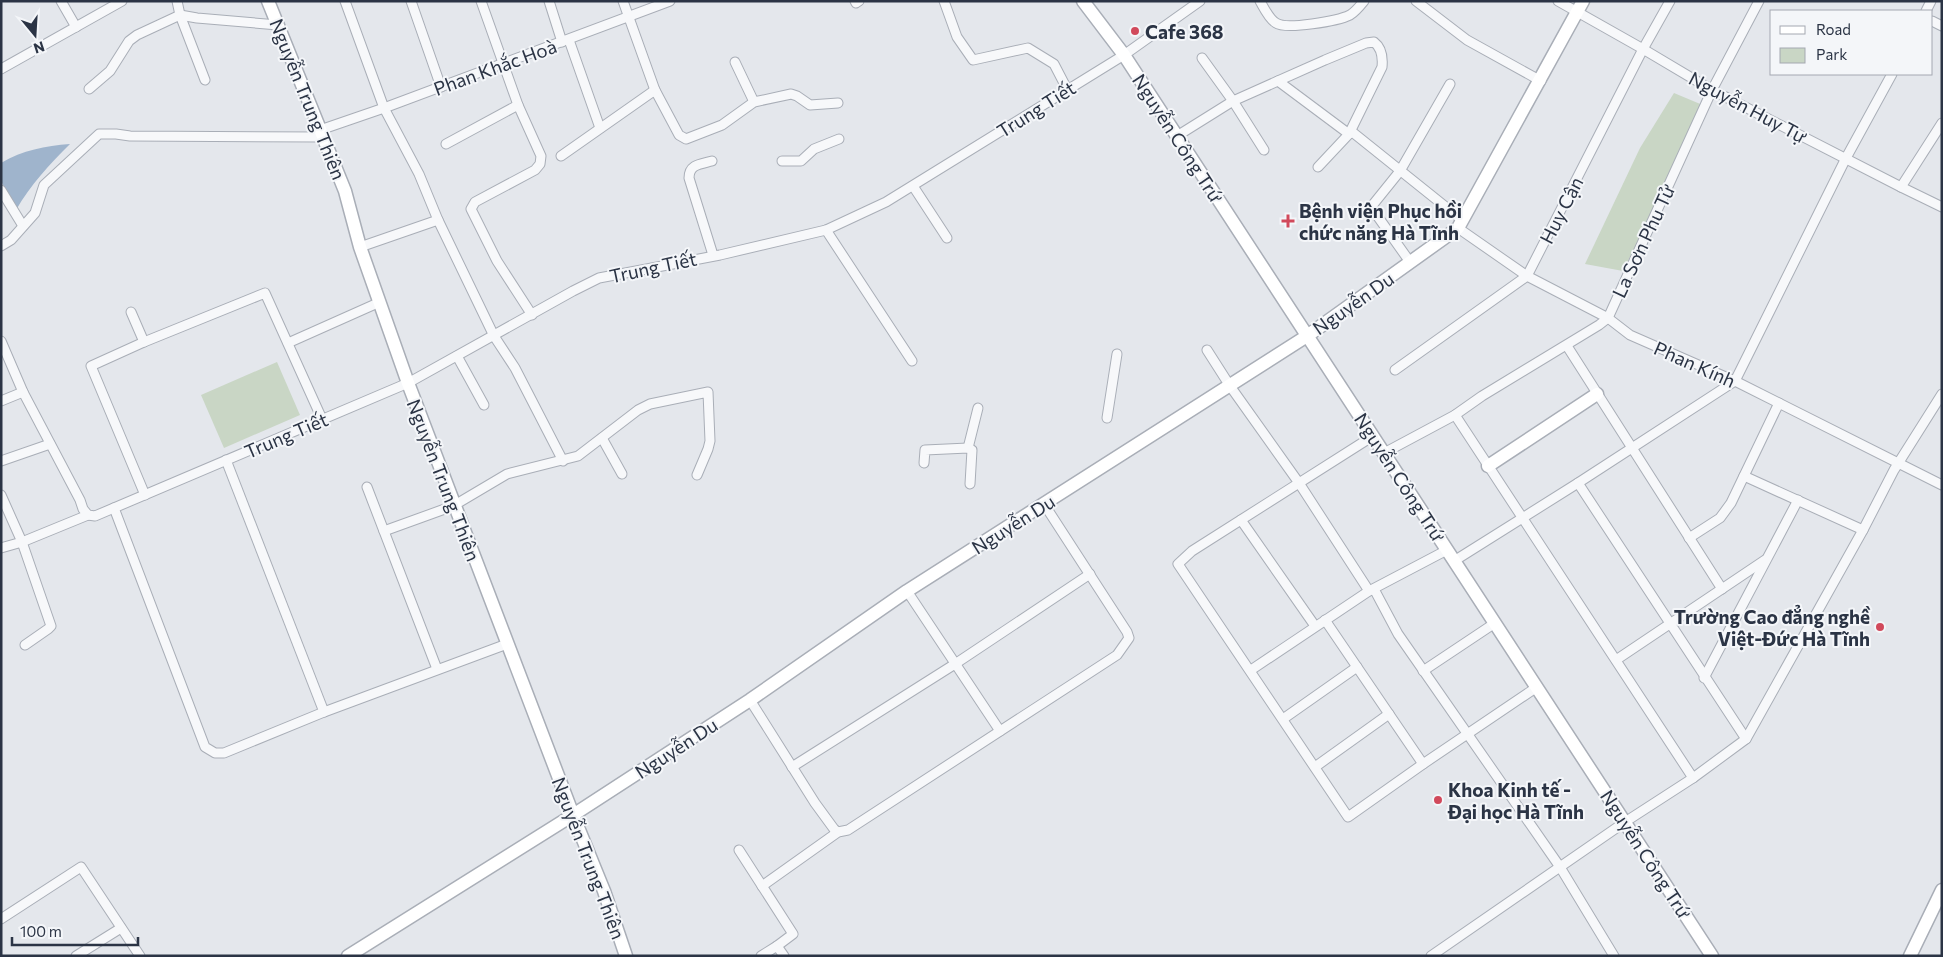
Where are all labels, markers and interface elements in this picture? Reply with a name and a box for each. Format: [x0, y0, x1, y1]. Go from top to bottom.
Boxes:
north arrow [10, 10, 60, 60]
legend [1770, 10, 1933, 75]
street label: Nguyễn Trung Thiên [265, 15, 351, 183]
place label: Cafe 368 [1145, 20, 1224, 43]
text: Road [1816, 20, 1851, 38]
marker: Cafe 368 [1129, 25, 1141, 37]
street label: Phan Khắc Hoà [430, 34, 560, 100]
text: N [32, 38, 47, 58]
text: Park [1816, 45, 1847, 63]
street label: Nguyễn Huy Tự [1685, 66, 1812, 148]
street label: Nguyễn Công Trứ [1128, 69, 1229, 207]
street label: Trung Tiết [992, 76, 1080, 142]
street label: Huy Cận [1534, 173, 1588, 247]
street label: La Sơn Phu Tử [1607, 180, 1680, 301]
place label: Bệnh viện Phục hồi chức năng Hà Tĩnh [1299, 199, 1462, 244]
marker: Bệnh viện Phục hồi chức năng Hà Tĩnh [1281, 214, 1295, 228]
street label: Trung Tiết [607, 247, 699, 287]
street label: Nguyễn Du [1308, 267, 1398, 339]
street label: Phan Kính [1651, 336, 1739, 392]
street label: Nguyễn Trung Thiên [402, 396, 486, 564]
street label: Trung Tiết [241, 407, 331, 463]
street label: Nguyễn Công Trứ [1350, 408, 1451, 546]
street label: Nguyễn Du [967, 489, 1059, 559]
place label: Trường Cao đẳng nghề Việt-Đức Hà Tĩnh [1674, 604, 1871, 651]
marker: Trường Cao đẳng nghề Việt-Đức Hà Tĩnh [1874, 621, 1886, 633]
street label: Nguyễn Du [630, 713, 722, 783]
street label: Nguyễn Trung Thiên [547, 774, 631, 942]
place label: Khoa Kinh tế - Đại học Hà Tĩnh [1447, 778, 1584, 824]
street label: Nguyễn Công Trứ [1596, 785, 1697, 923]
marker: Khoa Kinh tế - Đại học Hà Tĩnh [1432, 794, 1444, 806]
scale bar [12, 914, 139, 946]
text: 100 m [20, 922, 62, 940]

